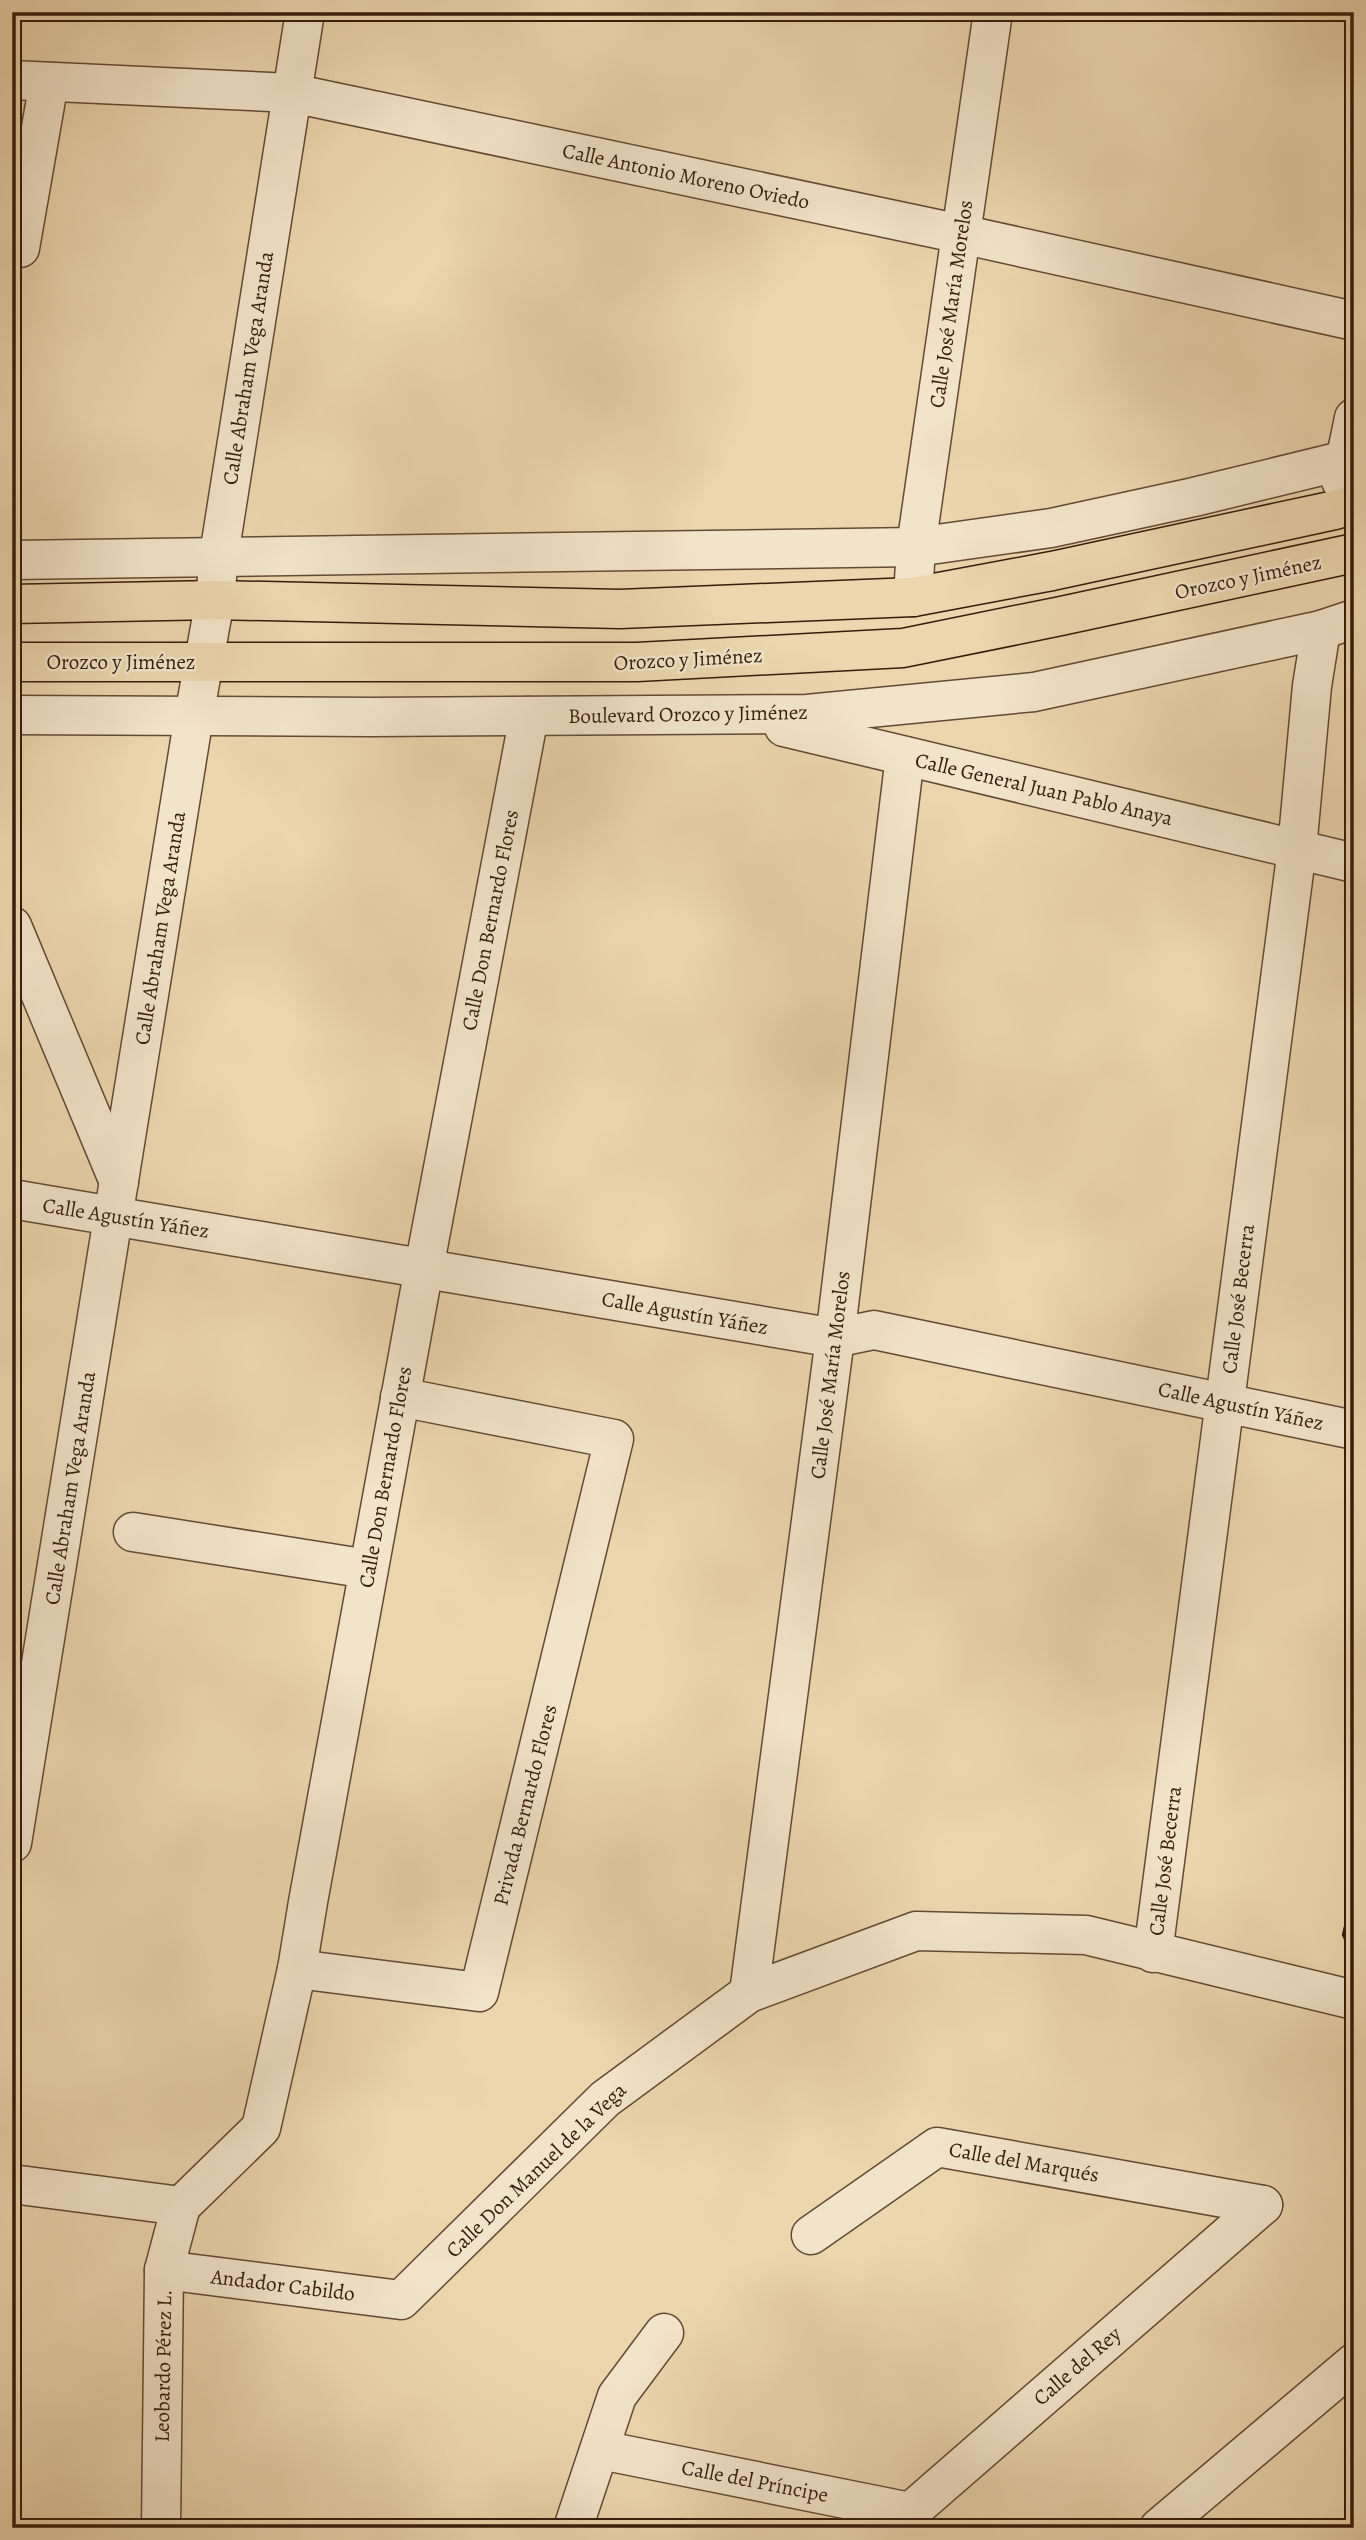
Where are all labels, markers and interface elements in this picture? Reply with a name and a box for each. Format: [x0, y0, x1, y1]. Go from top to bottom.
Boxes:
street label: Calle Antonio Moreno Oviedo [560, 136, 812, 216]
street label: Calle José María Morelos [923, 198, 979, 410]
street label: Calle Abraham Vega Aranda [216, 249, 280, 487]
street label: Orozco y Jiménez [1172, 548, 1324, 606]
street label: Orozco y Jiménez [613, 641, 763, 677]
street label: Orozco y Jiménez [46, 648, 196, 676]
street label: Boulevard Orozco y Jiménez [568, 698, 808, 730]
street label: Calle General Juan Pablo Anaya [912, 746, 1176, 832]
street label: Calle Don Bernardo Flores [455, 807, 525, 1033]
street label: Calle Abraham Vega Aranda [128, 809, 192, 1047]
street label: Calle Agustín Yáñez [41, 1191, 211, 1245]
street label: Calle José Becerra [1215, 1222, 1261, 1375]
street label: Calle José María Morelos [803, 1269, 857, 1481]
street label: Calle Agustín Yáñez [600, 1285, 770, 1341]
street label: Calle Don Bernardo Flores [352, 1364, 418, 1590]
street label: Calle Abraham Vega Aranda [38, 1369, 102, 1607]
street label: Calle Agustín Yáñez [1156, 1375, 1326, 1437]
street label: Privada Bernardo Flores [486, 1702, 564, 1908]
street label: Calle José Becerra [1142, 1784, 1188, 1937]
street label: Calle Don Manuel de la Vega [440, 2076, 633, 2264]
street label: Calle del Marqués [947, 2135, 1101, 2189]
street label: Andador Cabildo [208, 2262, 357, 2308]
street label: Leobardo Pérez L. [148, 2289, 178, 2443]
street label: Calle del Rey [1027, 2320, 1127, 2412]
street label: Calle del Príncipe [679, 2453, 831, 2509]

